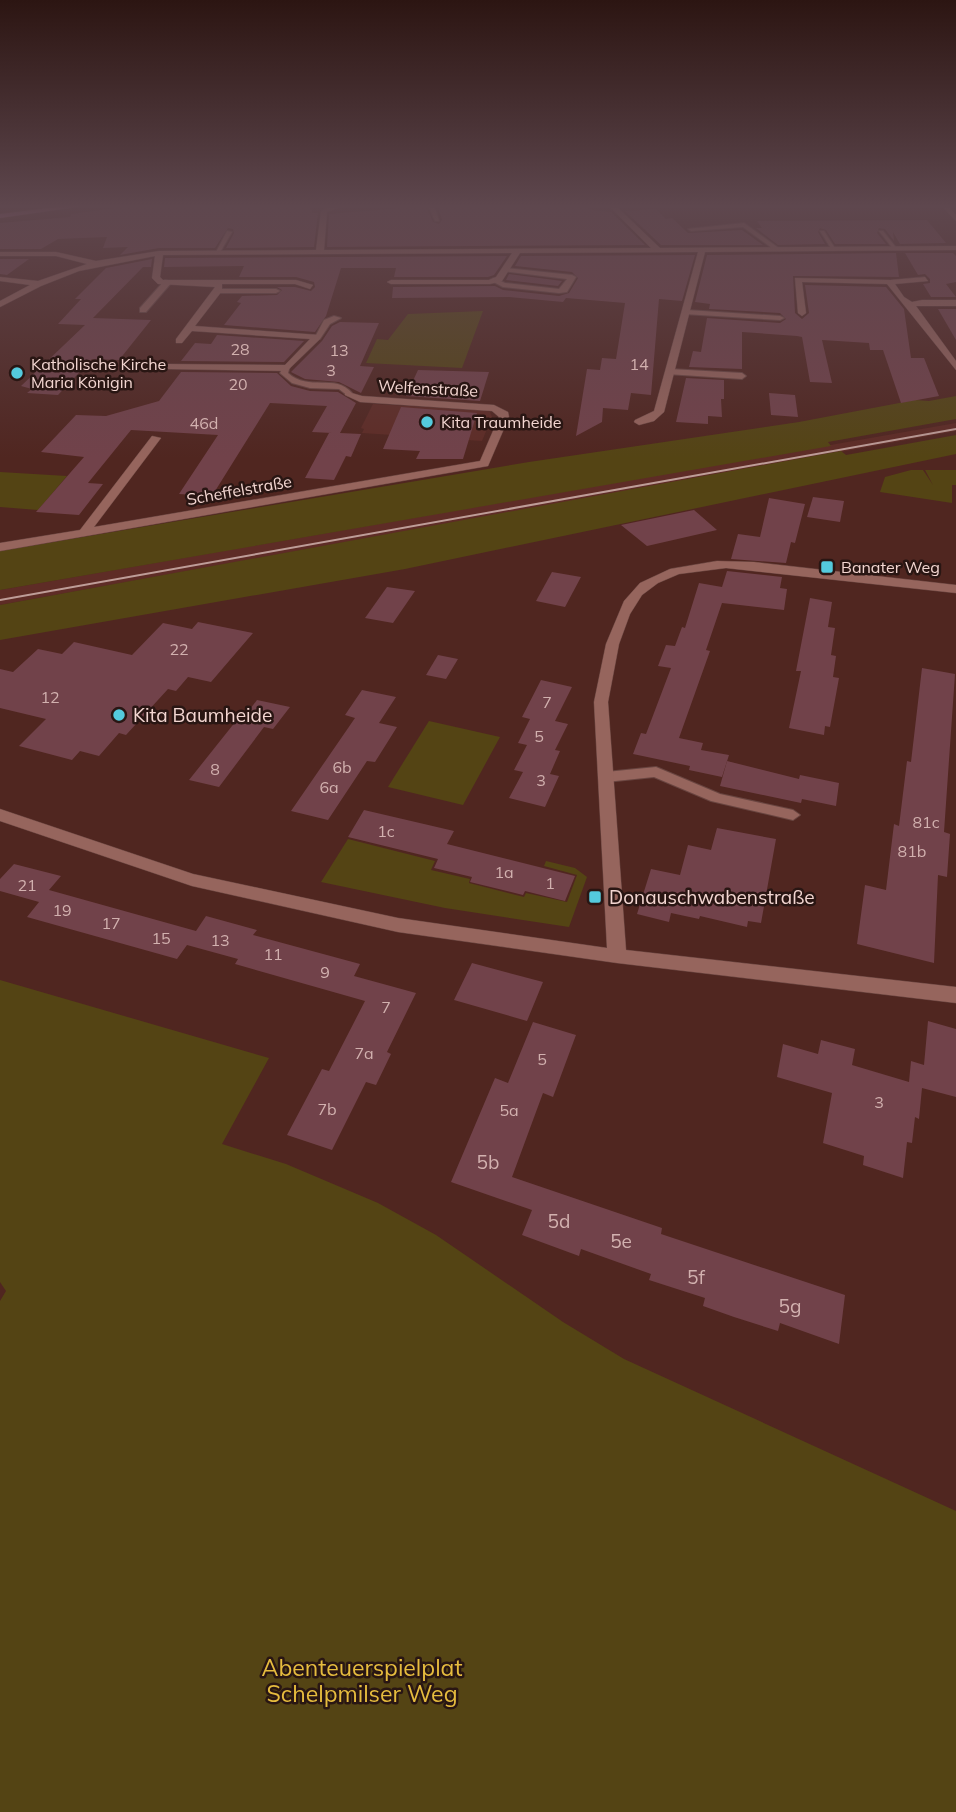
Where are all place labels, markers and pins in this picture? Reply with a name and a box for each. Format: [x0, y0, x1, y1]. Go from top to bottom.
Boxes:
place label: Katholische Kirche Maria Königin [31, 354, 166, 392]
marker: Katholische Kirche Maria Königin [9, 365, 25, 381]
place label: Kita Traumheide [441, 412, 562, 432]
marker: Kita Traumheide [419, 414, 435, 430]
place label: Banater Weg [841, 557, 940, 577]
marker: Banater Weg [819, 559, 835, 575]
place label: Kita Baumheide [133, 703, 272, 727]
marker: Kita Baumheide [111, 707, 127, 723]
place label: Donauschwabenstraße [609, 885, 815, 909]
marker: Donauschwabenstraße [587, 889, 603, 905]

